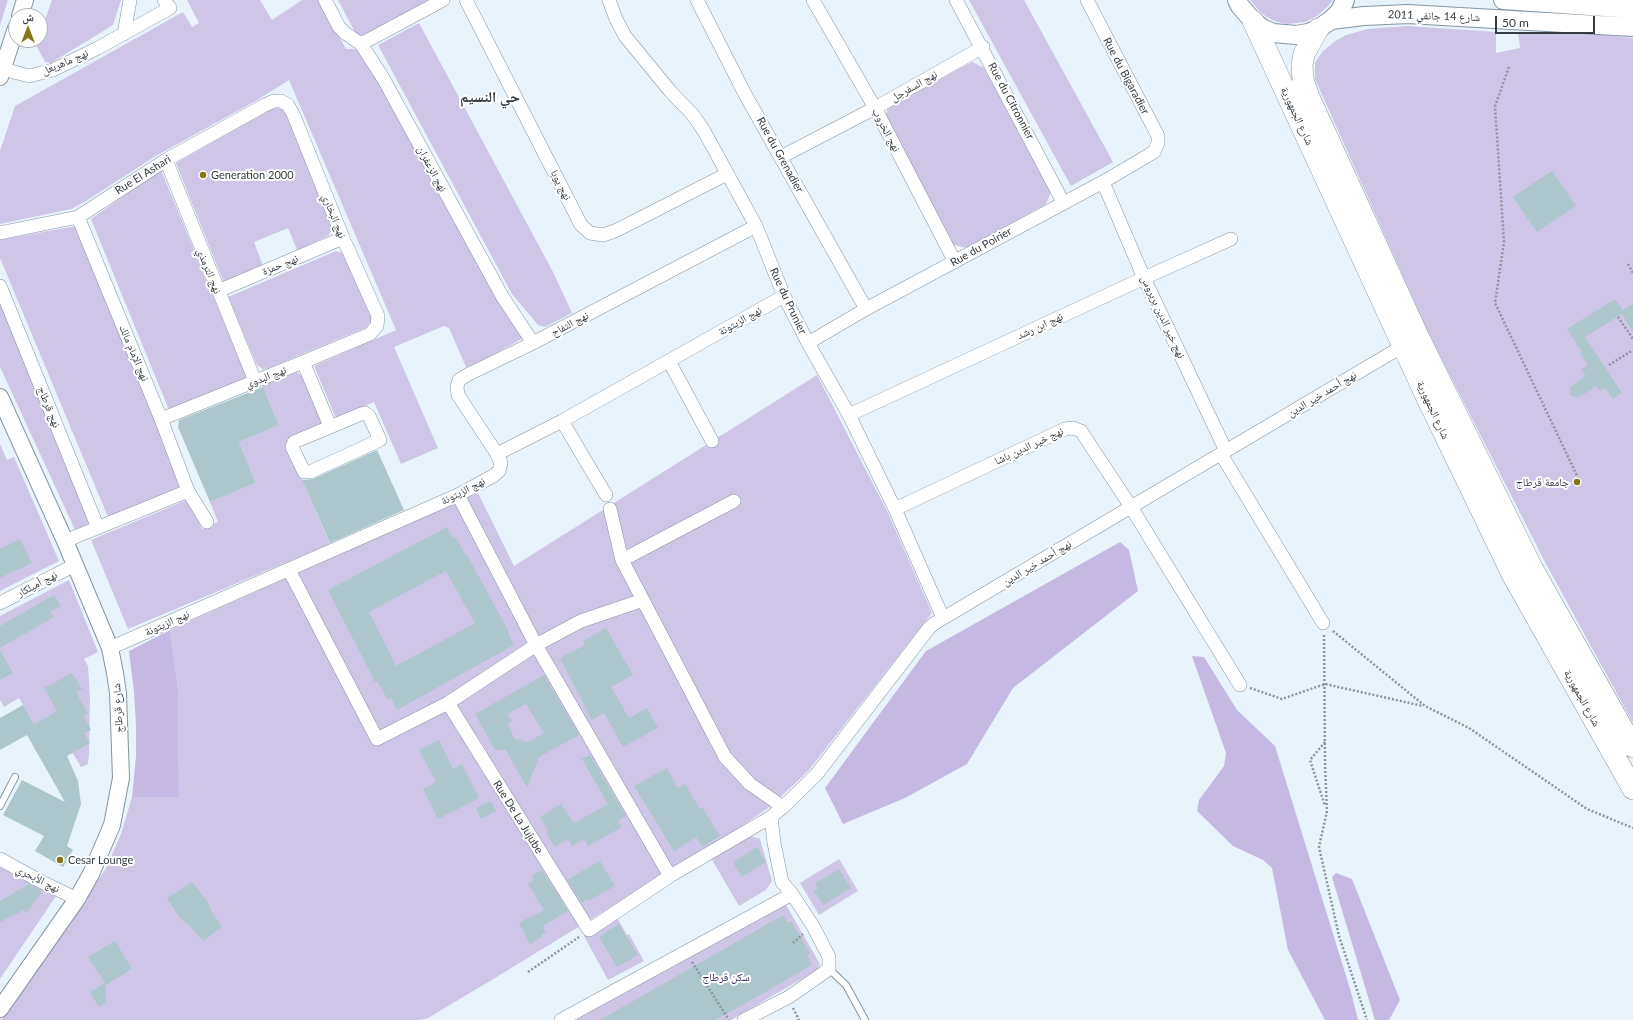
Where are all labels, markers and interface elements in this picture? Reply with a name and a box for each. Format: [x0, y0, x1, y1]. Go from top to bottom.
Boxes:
north arrow [8, 8, 48, 48]
street label: شارع 14 جانفي 2011 [1388, 8, 1480, 24]
scale bar [1497, 8, 1597, 34]
text: ش [22, 10, 34, 23]
text: 50 m [1502, 15, 1529, 30]
street label: Rue du Bigaradier [1100, 35, 1152, 117]
street label: نهج ماهربعل [40, 46, 90, 78]
street label: Rue du Citronnier [985, 60, 1037, 142]
street label: نهج السفرجل [888, 67, 940, 105]
street label: شارع الجمهورية [1278, 85, 1316, 147]
district label: حي النسيم [460, 88, 520, 106]
street label: نهج الخروب [869, 106, 903, 154]
street label: Rue du Grenadier [754, 115, 806, 195]
street label: نهج الزعفران [414, 144, 450, 194]
street label: Rue El Ashari [113, 153, 173, 197]
place label: Generation 2000 [211, 168, 294, 182]
street label: نهج يوبا [548, 168, 574, 202]
marker: Generation 2000 [198, 170, 208, 180]
street label: نهج البخاري [319, 192, 349, 240]
street label: Rue du Poirier [948, 225, 1014, 269]
street label: نهج الترمذي [194, 246, 224, 296]
street label: نهج حمزة [260, 252, 300, 278]
street label: Rue du Prunier [767, 266, 809, 336]
street label: نهج خير الدين بربروس [1138, 273, 1188, 361]
street label: نهج الزيتونة [716, 304, 764, 338]
street label: نهج التفاح [549, 309, 591, 339]
street label: نهج ابن رشد [1015, 310, 1065, 342]
street label: نهج الإمام مالك [116, 323, 152, 383]
street label: نهج البدوي [244, 363, 288, 391]
street label: نهج أحمد خير الدين [1285, 368, 1359, 420]
street label: شارع الجمهورية [1414, 379, 1452, 441]
street label: نهج قرطاج [35, 384, 63, 430]
street label: نهج خير الدين باشا [992, 424, 1066, 468]
street label: نهج الزيتونة [439, 474, 487, 508]
place label: جامعة قرطاج [1516, 475, 1569, 489]
marker: جامعة قرطاج [1572, 477, 1582, 487]
street label: نهج أحمد خير الدين [1000, 537, 1074, 589]
street label: نهج أميلكار [15, 568, 59, 600]
street label: نهج الزيتونة [143, 607, 191, 639]
street label: شارع الجمهورية [1561, 667, 1603, 729]
street label: شارع قرطاج [110, 683, 126, 733]
street label: Rue De La Jujube [490, 778, 546, 856]
place label: Cesar Lounge [68, 853, 133, 867]
marker: Cesar Lounge [55, 855, 65, 865]
street label: نهج الأبحري [14, 862, 62, 896]
park label: سكن قرطاج [702, 970, 750, 984]

